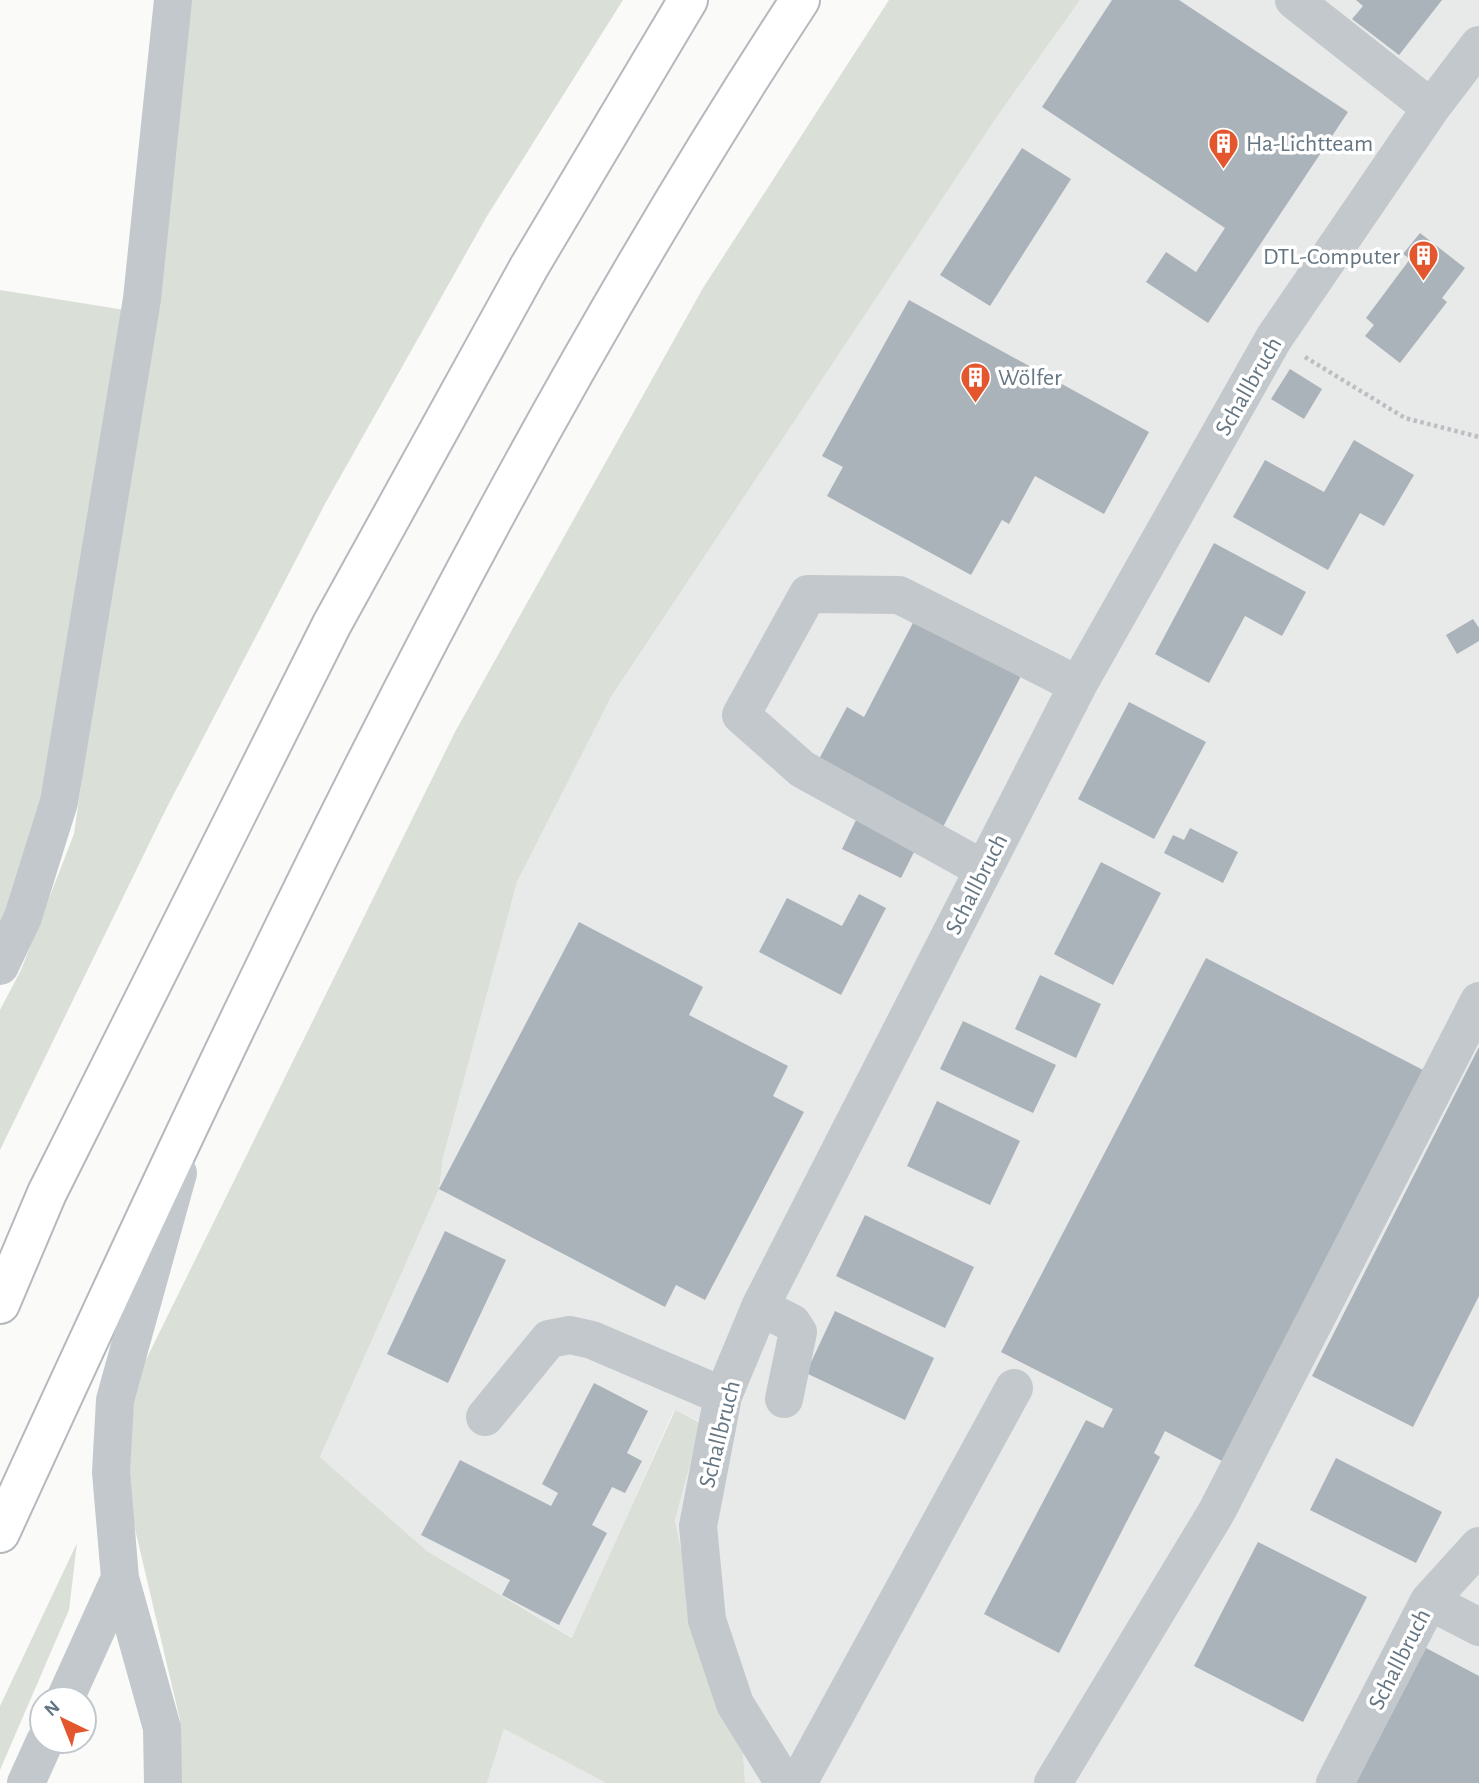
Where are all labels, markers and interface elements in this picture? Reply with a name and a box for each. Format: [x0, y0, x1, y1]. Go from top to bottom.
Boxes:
building icon: Ha-Lichtteam [1206, 126, 1240, 170]
place label: Ha-Lichtteam [1246, 132, 1373, 156]
building icon: DTL-Computer [1406, 239, 1440, 283]
place label: DTL-Computer [1263, 245, 1400, 269]
street label: Schallbruch [1211, 333, 1287, 440]
building icon: Wölfer [958, 360, 992, 404]
place label: Wölfer [998, 366, 1062, 390]
street label: Schallbruch [941, 830, 1012, 939]
street label: Schallbruch [695, 1378, 745, 1490]
street label: Schallbruch [1364, 1605, 1435, 1714]
north arrow [28, 1685, 98, 1755]
text: N [41, 1697, 64, 1720]

